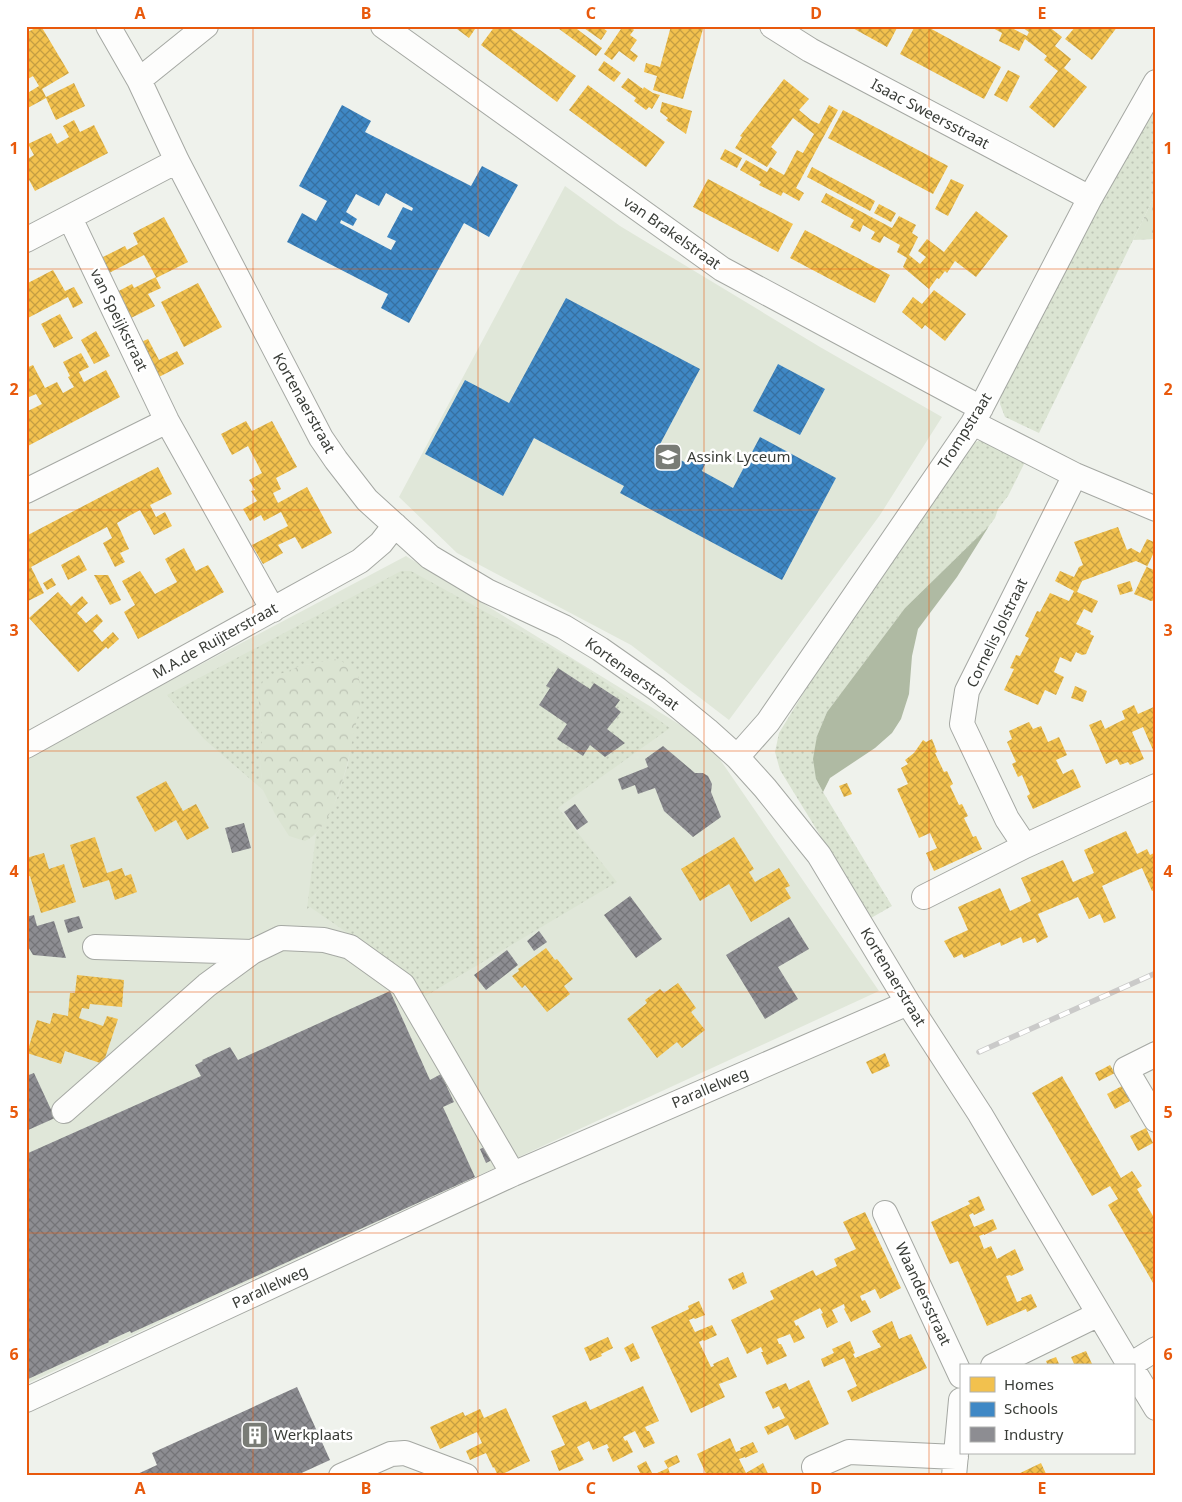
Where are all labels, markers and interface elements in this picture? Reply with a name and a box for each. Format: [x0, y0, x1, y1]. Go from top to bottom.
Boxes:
text: A [134, 2, 146, 24]
text: B [361, 2, 371, 24]
text: C [586, 2, 596, 24]
text: D [810, 2, 822, 24]
text: E [1038, 2, 1047, 24]
street label: Isaac Sweersstraat [868, 73, 994, 153]
text: 1 [9, 137, 19, 159]
text: 1 [1163, 137, 1173, 159]
street label: van Brakelstraat [620, 191, 726, 273]
street label: van Speijkstraat [86, 265, 154, 375]
street label: Kortenaerstraat [269, 349, 341, 457]
text: 2 [9, 378, 19, 400]
text: 2 [1163, 378, 1173, 400]
street label: Trompstraat [933, 388, 996, 472]
school or university icon: Assink Lyceum [653, 442, 683, 472]
place label: Assink Lyceum [687, 446, 790, 466]
street label: Cornelis Jolstraat [961, 574, 1031, 690]
street label: M.A.de Ruijterstraat [148, 597, 281, 683]
text: 3 [9, 619, 19, 641]
text: 3 [1163, 619, 1173, 641]
street label: Kortenaerstraat [582, 632, 684, 714]
text: 4 [9, 860, 19, 882]
text: 4 [1163, 860, 1173, 882]
street label: Kortenaerstraat [857, 924, 931, 1030]
street label: Parallelweg [668, 1062, 751, 1112]
text: 5 [9, 1101, 19, 1123]
text: 5 [1163, 1101, 1173, 1123]
street label: Waandersstraat [891, 1239, 957, 1349]
street label: Parallelweg [228, 1260, 311, 1312]
text: 6 [9, 1343, 19, 1365]
text: 6 [1163, 1343, 1173, 1365]
legend [960, 1364, 1134, 1454]
text: Homes [1004, 1374, 1054, 1394]
text: Schools [1004, 1398, 1058, 1418]
building icon: Werkplaats [240, 1420, 270, 1450]
place label: Werkplaats [274, 1424, 353, 1444]
text: Industry [1004, 1424, 1064, 1444]
text: A [134, 1477, 146, 1499]
text: B [361, 1477, 371, 1499]
text: C [586, 1477, 596, 1499]
text: D [810, 1477, 822, 1499]
text: E [1038, 1477, 1047, 1499]

